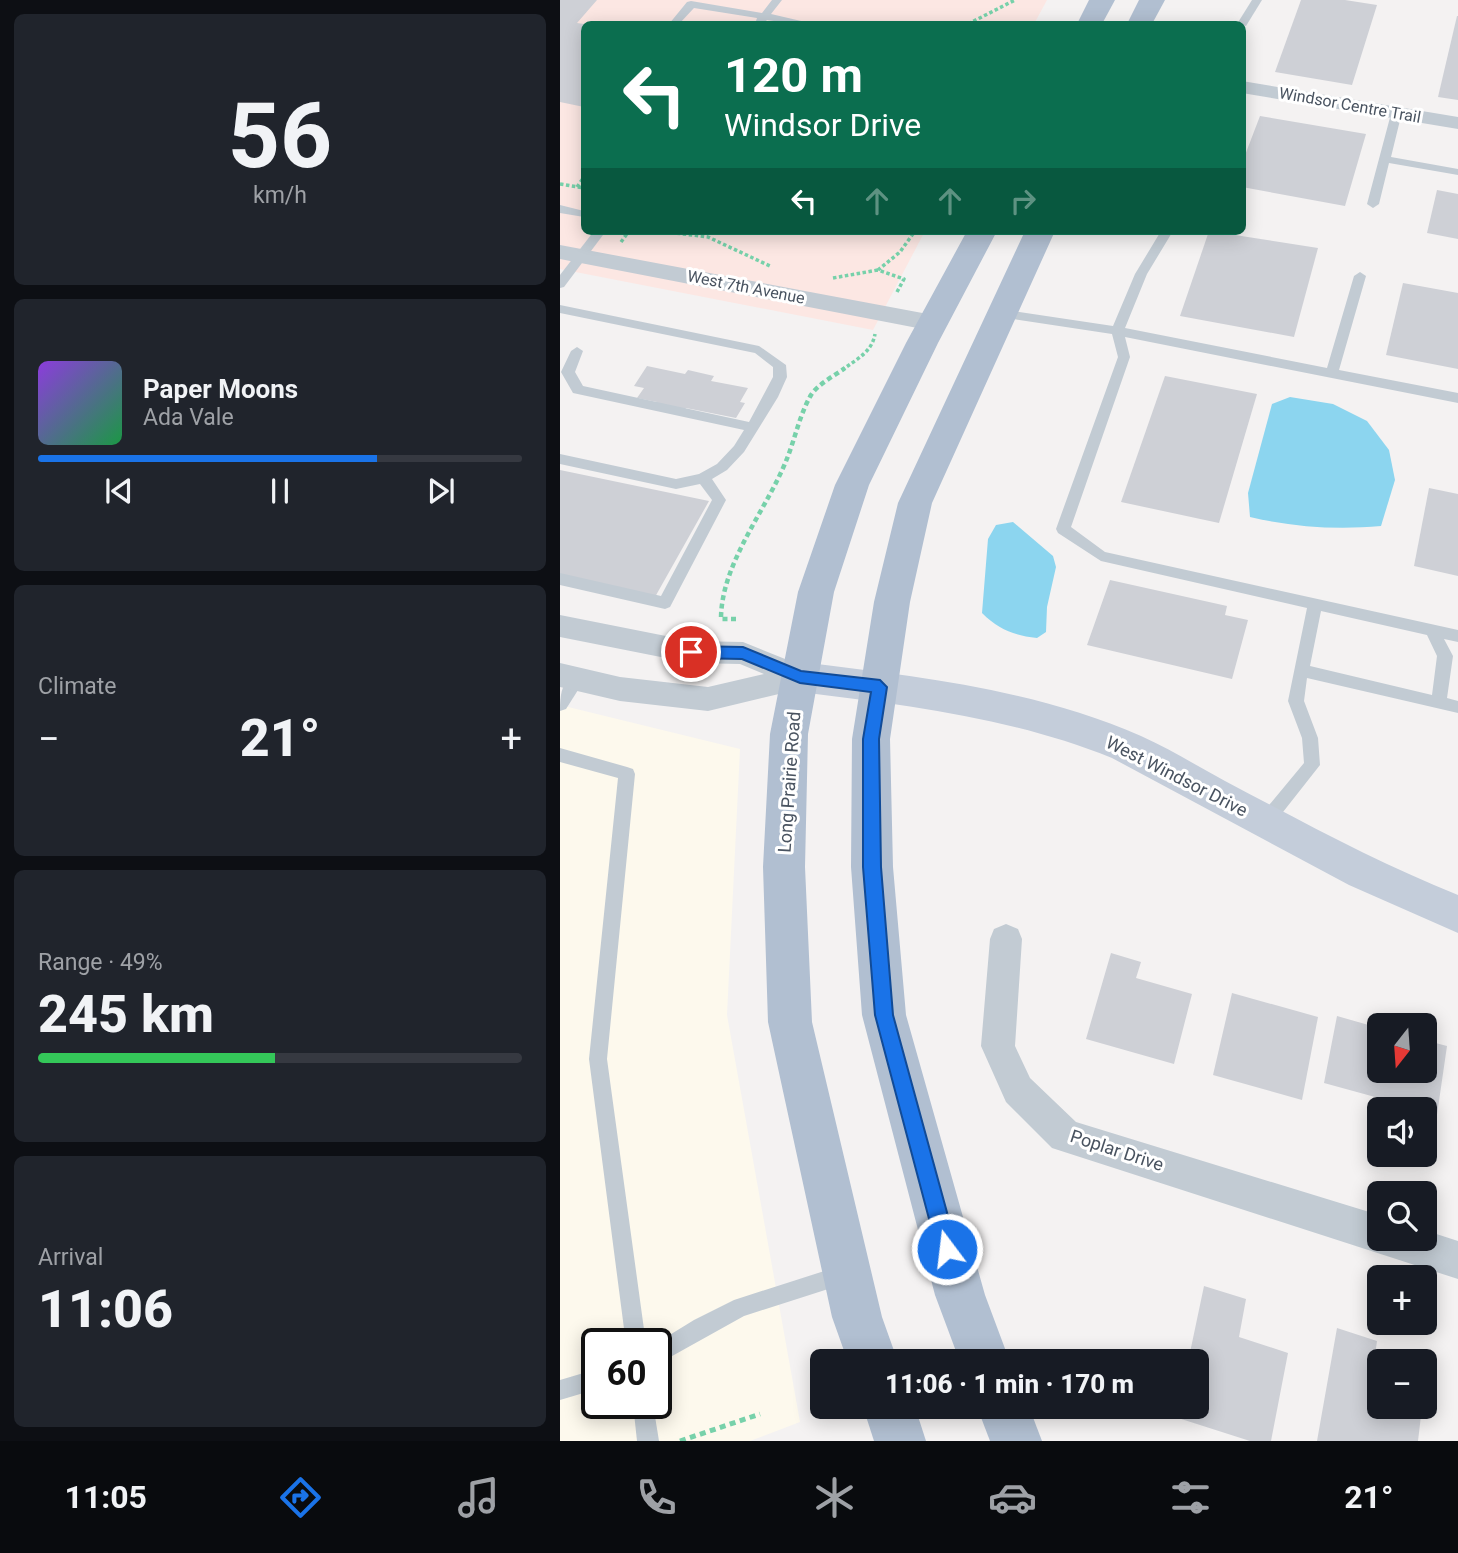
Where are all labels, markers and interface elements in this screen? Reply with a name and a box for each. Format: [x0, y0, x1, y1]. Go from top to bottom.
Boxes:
text: 120 m [724, 47, 863, 104]
icon: left [609, 49, 700, 140]
text: 56 [228, 83, 332, 189]
street label: Windsor Centre Trail [1278, 83, 1422, 127]
text: Windsor Drive [724, 106, 921, 144]
text: km/h [253, 182, 307, 209]
icon: left [785, 182, 823, 220]
icon: ahead [858, 182, 896, 220]
icon: ahead [931, 182, 969, 220]
icon: right [1004, 182, 1042, 220]
street label: West 7th Avenue [686, 266, 806, 308]
text: Paper Moons [143, 374, 298, 404]
text: Ada Vale [143, 404, 234, 431]
icon: previous [100, 472, 138, 510]
icon: pause [261, 472, 299, 510]
icon: next [422, 472, 460, 510]
pin [661, 622, 721, 682]
icon: arrive [672, 633, 710, 671]
text: Climate [38, 673, 117, 700]
text: 21° [240, 708, 320, 769]
street label: Long Prairie Road [774, 711, 804, 853]
text: − [38, 717, 60, 761]
text: + [500, 717, 522, 761]
street label: West Windsor Drive [1103, 731, 1251, 821]
text: Range · 49% [38, 949, 163, 976]
text: 245 km [38, 984, 214, 1045]
north arrow [1367, 1013, 1437, 1083]
map controls [1367, 1013, 1437, 1419]
button: sound [1367, 1097, 1437, 1167]
street label: Poplar Drive [1068, 1125, 1166, 1175]
button: search [1367, 1181, 1437, 1251]
position arrow [910, 1212, 984, 1286]
text: Arrival [38, 1244, 103, 1271]
button: + [1367, 1265, 1437, 1335]
text: 11:06 [38, 1279, 173, 1340]
speed limit sign: 60 [581, 1328, 672, 1419]
button: − [1367, 1349, 1437, 1419]
text: 11:06 · 1 min · 170 m [885, 1369, 1134, 1399]
icon: directions [276, 1473, 325, 1522]
icon: music [454, 1473, 503, 1522]
icon: phone [632, 1473, 681, 1522]
icon: climate [810, 1473, 859, 1522]
icon: car [988, 1473, 1037, 1522]
icon: filters [1166, 1473, 1215, 1522]
text: 11:05 [65, 1478, 147, 1516]
text: 21° [1344, 1478, 1393, 1516]

